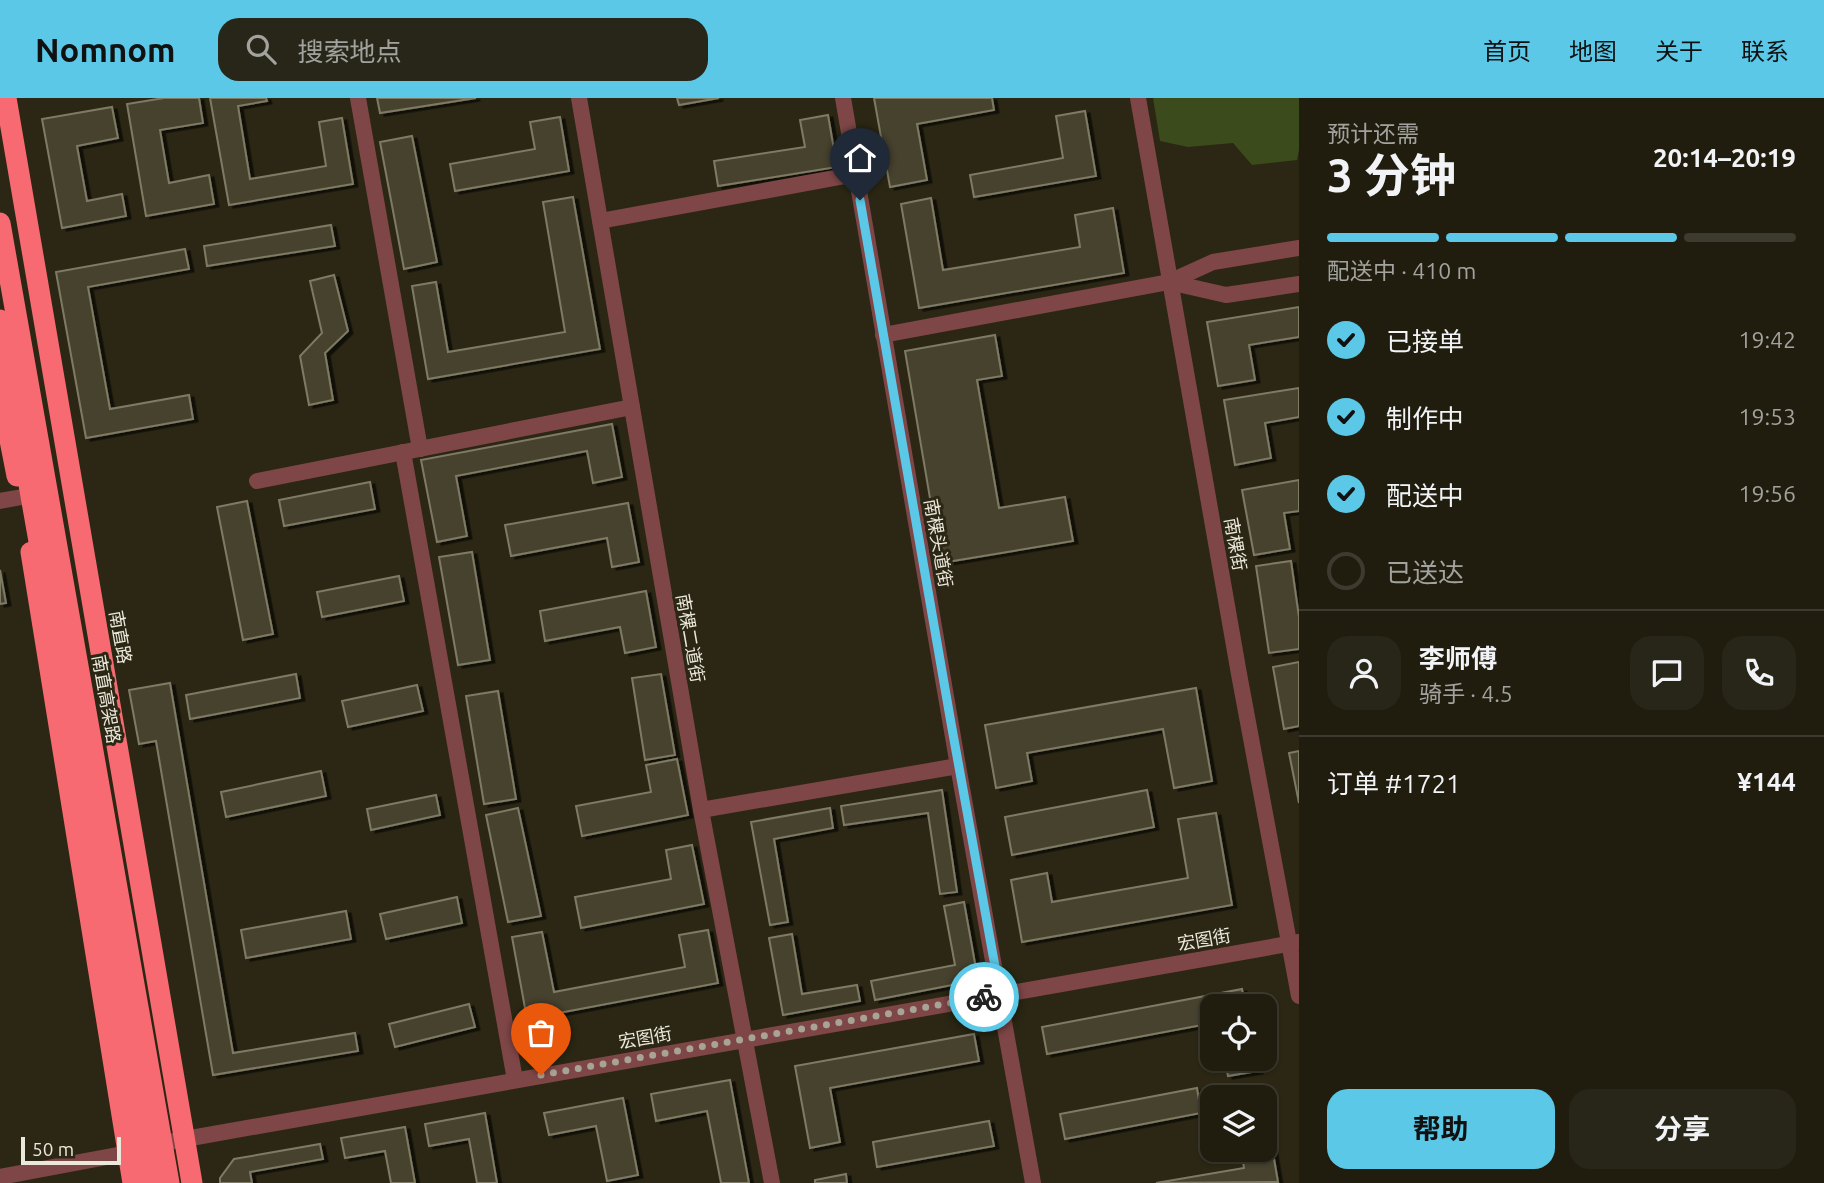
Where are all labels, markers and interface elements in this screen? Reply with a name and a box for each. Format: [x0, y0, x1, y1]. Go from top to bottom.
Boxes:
search box [218, 18, 708, 81]
icon: search [242, 30, 280, 68]
text: Nomnom [35, 31, 176, 68]
text: 搜索地点 [298, 37, 402, 66]
text: 首页 [1483, 38, 1531, 65]
text: 地图 [1569, 38, 1617, 65]
text: 关于 [1655, 38, 1703, 65]
text: 联系 [1741, 38, 1789, 65]
text: 预计还需 [1327, 121, 1419, 146]
pin [830, 128, 890, 200]
icon: home [841, 139, 879, 177]
text: 20:14–20:19 [1653, 143, 1796, 172]
text: 3 分钟 [1327, 149, 1456, 201]
text: 配送中 · 410 m [1327, 258, 1476, 283]
icon: check [1327, 321, 1365, 359]
text: 已接单 [1386, 327, 1464, 356]
text: 19:42 [1738, 327, 1796, 352]
icon: check [1327, 398, 1365, 436]
text: 制作中 [1386, 404, 1464, 433]
text: 19:53 [1738, 404, 1796, 429]
icon: check [1327, 475, 1365, 513]
text: 配送中 [1386, 481, 1464, 510]
text: 19:56 [1738, 481, 1796, 506]
street label: 南棵头道街 [921, 497, 957, 589]
street label: 南棵街 [1221, 516, 1251, 572]
text: 已送达 [1386, 558, 1464, 587]
street label: 南棵二道街 [673, 592, 709, 684]
street label: 南直路 [106, 609, 136, 665]
button: person [1327, 636, 1401, 710]
button: chat [1630, 636, 1704, 710]
button: phone [1722, 636, 1796, 710]
text: 李师傅 [1419, 644, 1497, 673]
street label: 南直高架路 [89, 653, 125, 745]
text: 骑手 · 4.5 [1419, 681, 1513, 706]
text: ¥144 [1737, 767, 1796, 796]
text: 订单 #1721 [1327, 769, 1461, 798]
street label: 宏图街 [1176, 924, 1232, 954]
courier [949, 962, 1019, 1032]
icon: bike [965, 978, 1003, 1016]
map controls [1200, 994, 1277, 1162]
button: locate [1200, 994, 1277, 1071]
pin [511, 1003, 571, 1075]
icon: bag [522, 1014, 560, 1052]
street label: 宏图街 [617, 1022, 673, 1052]
button: layers [1200, 1085, 1277, 1162]
button: 帮助 [1327, 1089, 1555, 1169]
button: 分享 [1569, 1089, 1796, 1169]
scale bar [21, 1134, 121, 1166]
text: 50 m [32, 1138, 74, 1160]

